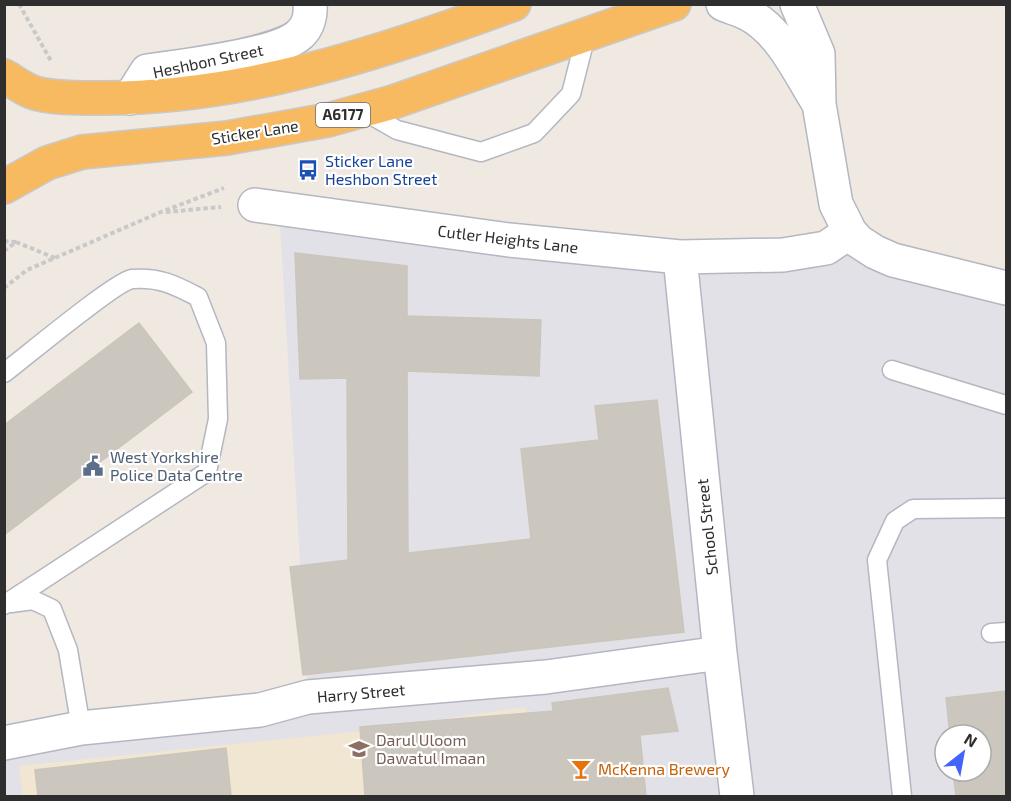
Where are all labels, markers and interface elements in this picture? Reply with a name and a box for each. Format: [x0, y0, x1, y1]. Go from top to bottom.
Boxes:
street label: Heshbon Street [151, 40, 265, 81]
road number: A6177 [316, 103, 370, 127]
street label: Sticker Lane [210, 115, 300, 148]
place label: Sticker Lane Heshbon Street [325, 151, 437, 188]
bus stop icon: Sticker Lane Heshbon Street [296, 158, 320, 182]
street label: Cutler Heights Lane [437, 220, 579, 257]
place label: West Yorkshire Police Data Centre [110, 447, 243, 484]
public building icon: West Yorkshire Police Data Centre [81, 454, 105, 478]
street label: School Street [692, 478, 721, 576]
street label: Harry Street [316, 679, 406, 706]
north arrow [933, 723, 993, 783]
text: N [961, 729, 981, 751]
place label: Darul Uloom Dawatul Imaan [376, 730, 486, 767]
school or university icon: Darul Uloom Dawatul Imaan [347, 737, 371, 761]
bar icon: McKenna Brewery [569, 757, 593, 781]
place label: McKenna Brewery [598, 759, 731, 778]

